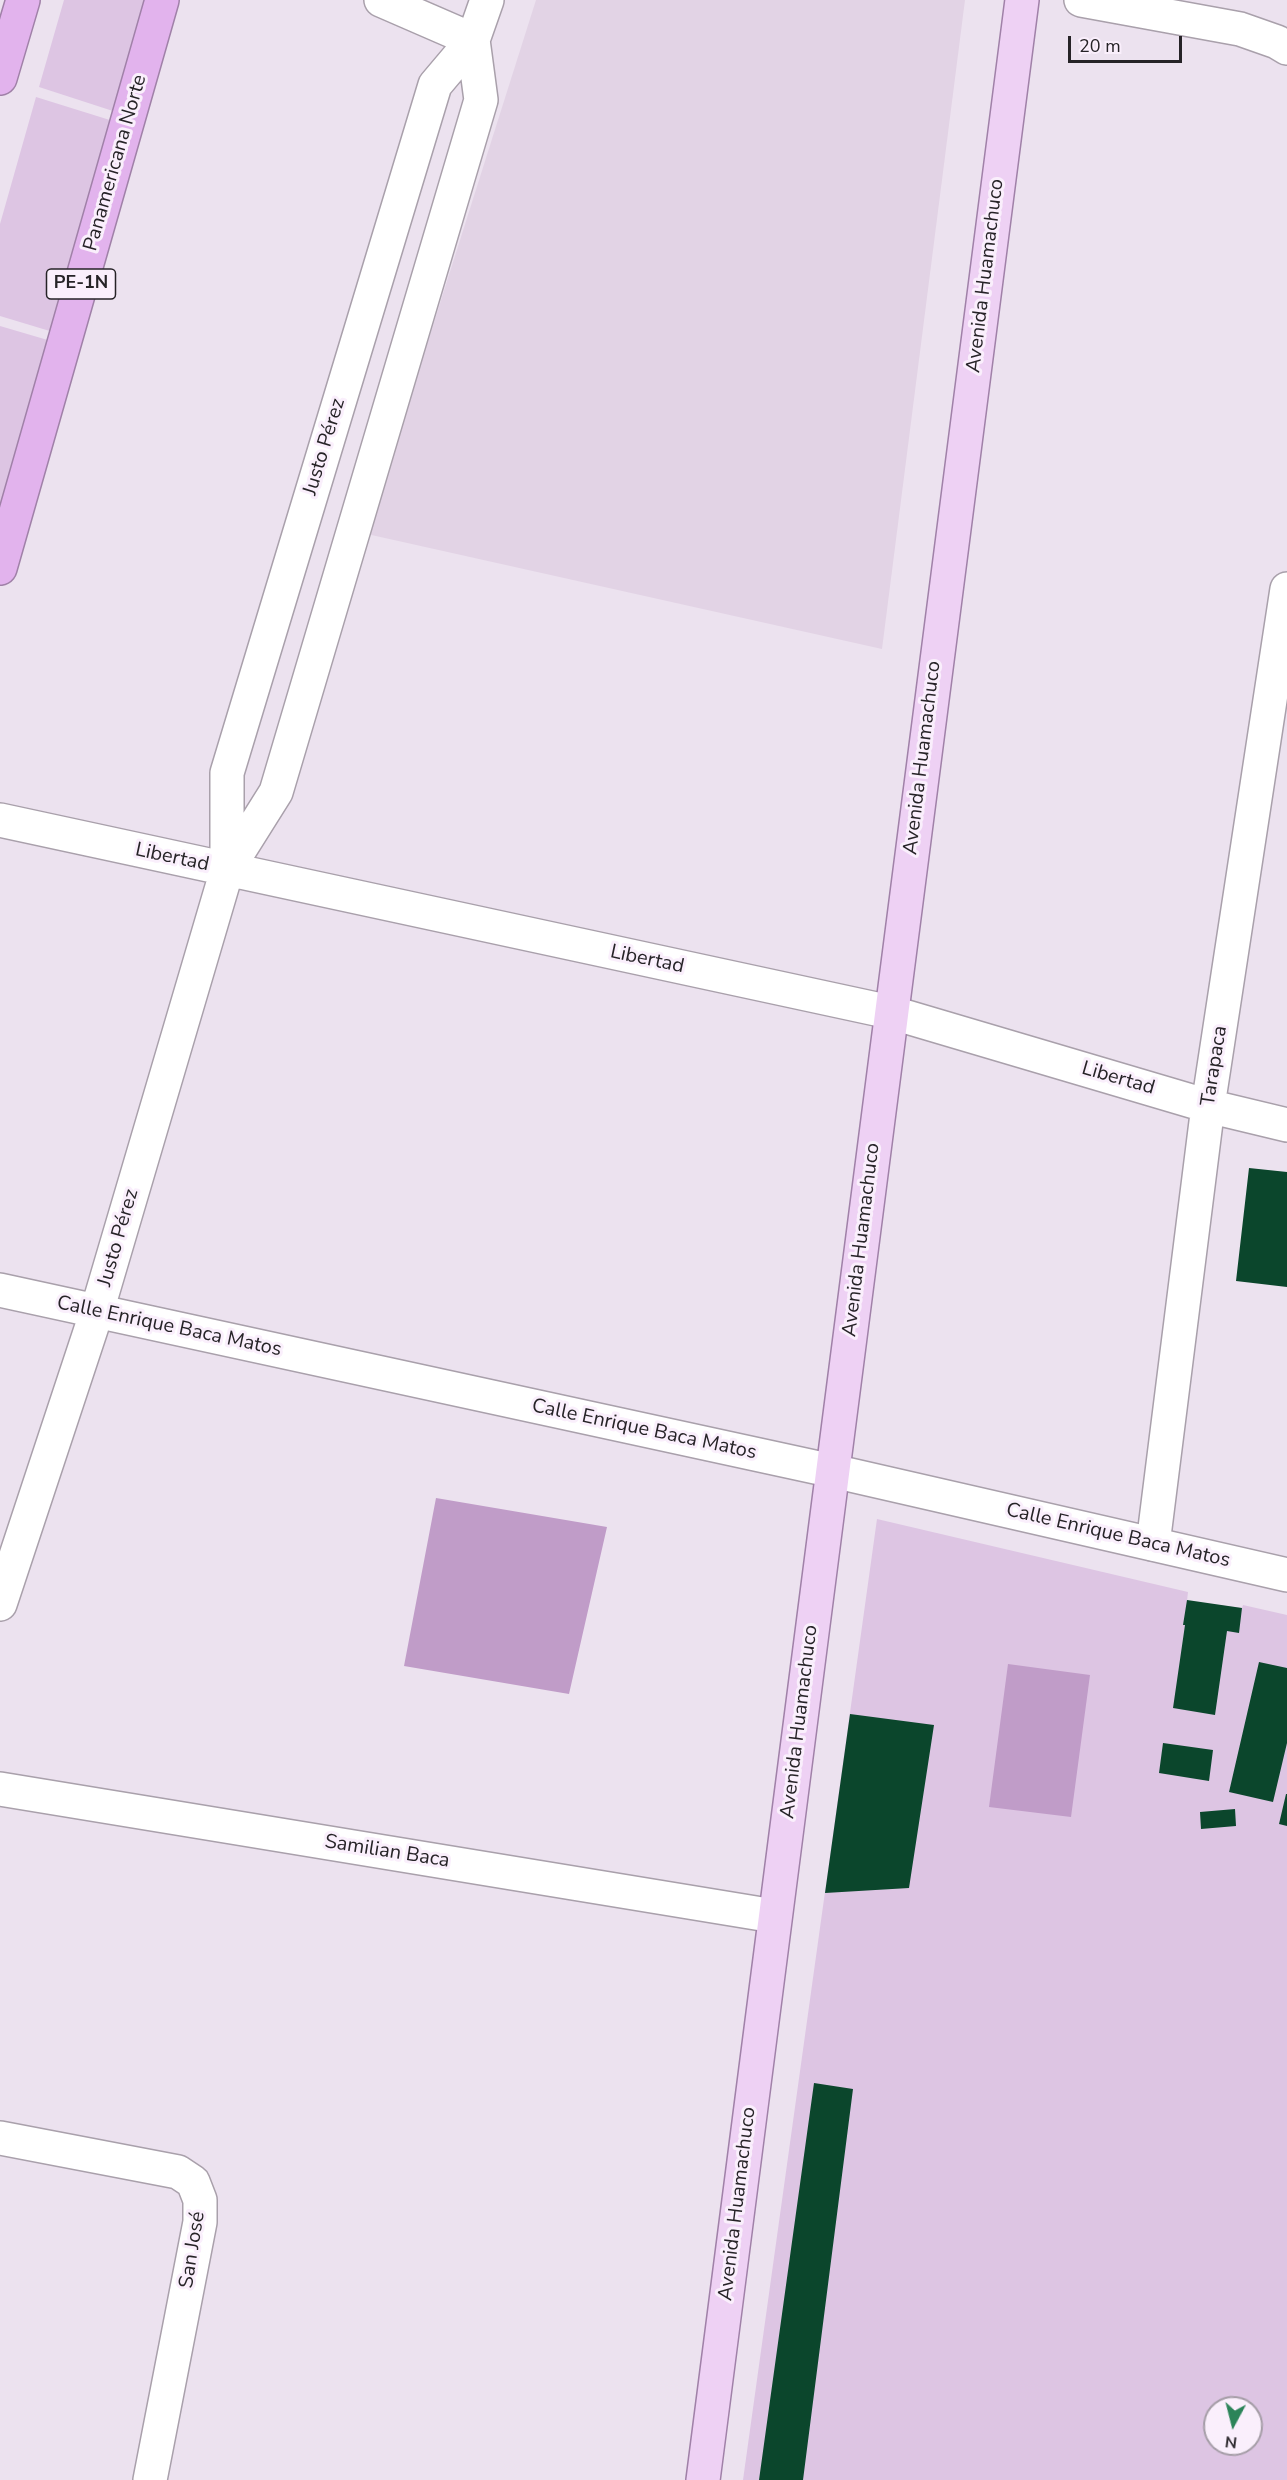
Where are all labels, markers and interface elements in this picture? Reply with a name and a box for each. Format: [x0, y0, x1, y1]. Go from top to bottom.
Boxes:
scale bar [1071, 24, 1185, 62]
text: 20 m [1079, 34, 1121, 58]
street label: Panamericana Norte [79, 72, 153, 254]
street label: Avenida Huamachuco [962, 178, 1010, 374]
road number: PE-1N [46, 269, 116, 299]
street label: Justo Pérez [299, 396, 351, 498]
street label: Avenida Huamachuco [899, 660, 947, 856]
street label: Libertad [133, 838, 211, 878]
street label: Libertad [608, 940, 686, 980]
street label: Tarapaca [1197, 1024, 1233, 1108]
street label: Libertad [1079, 1057, 1157, 1101]
street label: Avenida Huamachuco [838, 1142, 886, 1338]
street label: Justo Pérez [94, 1187, 144, 1289]
street label: Calle Enrique Baca Matos [54, 1291, 284, 1363]
street label: Calle Enrique Baca Matos [529, 1394, 759, 1466]
street label: Calle Enrique Baca Matos [1004, 1499, 1232, 1573]
street label: Avenida Huamachuco [776, 1624, 824, 1820]
street label: Samilian Baca [323, 1830, 451, 1874]
street label: Avenida Huamachuco [714, 2106, 762, 2302]
street label: San José [175, 2210, 211, 2290]
north arrow [1203, 2396, 1263, 2456]
text: N [1224, 2430, 1238, 2454]

